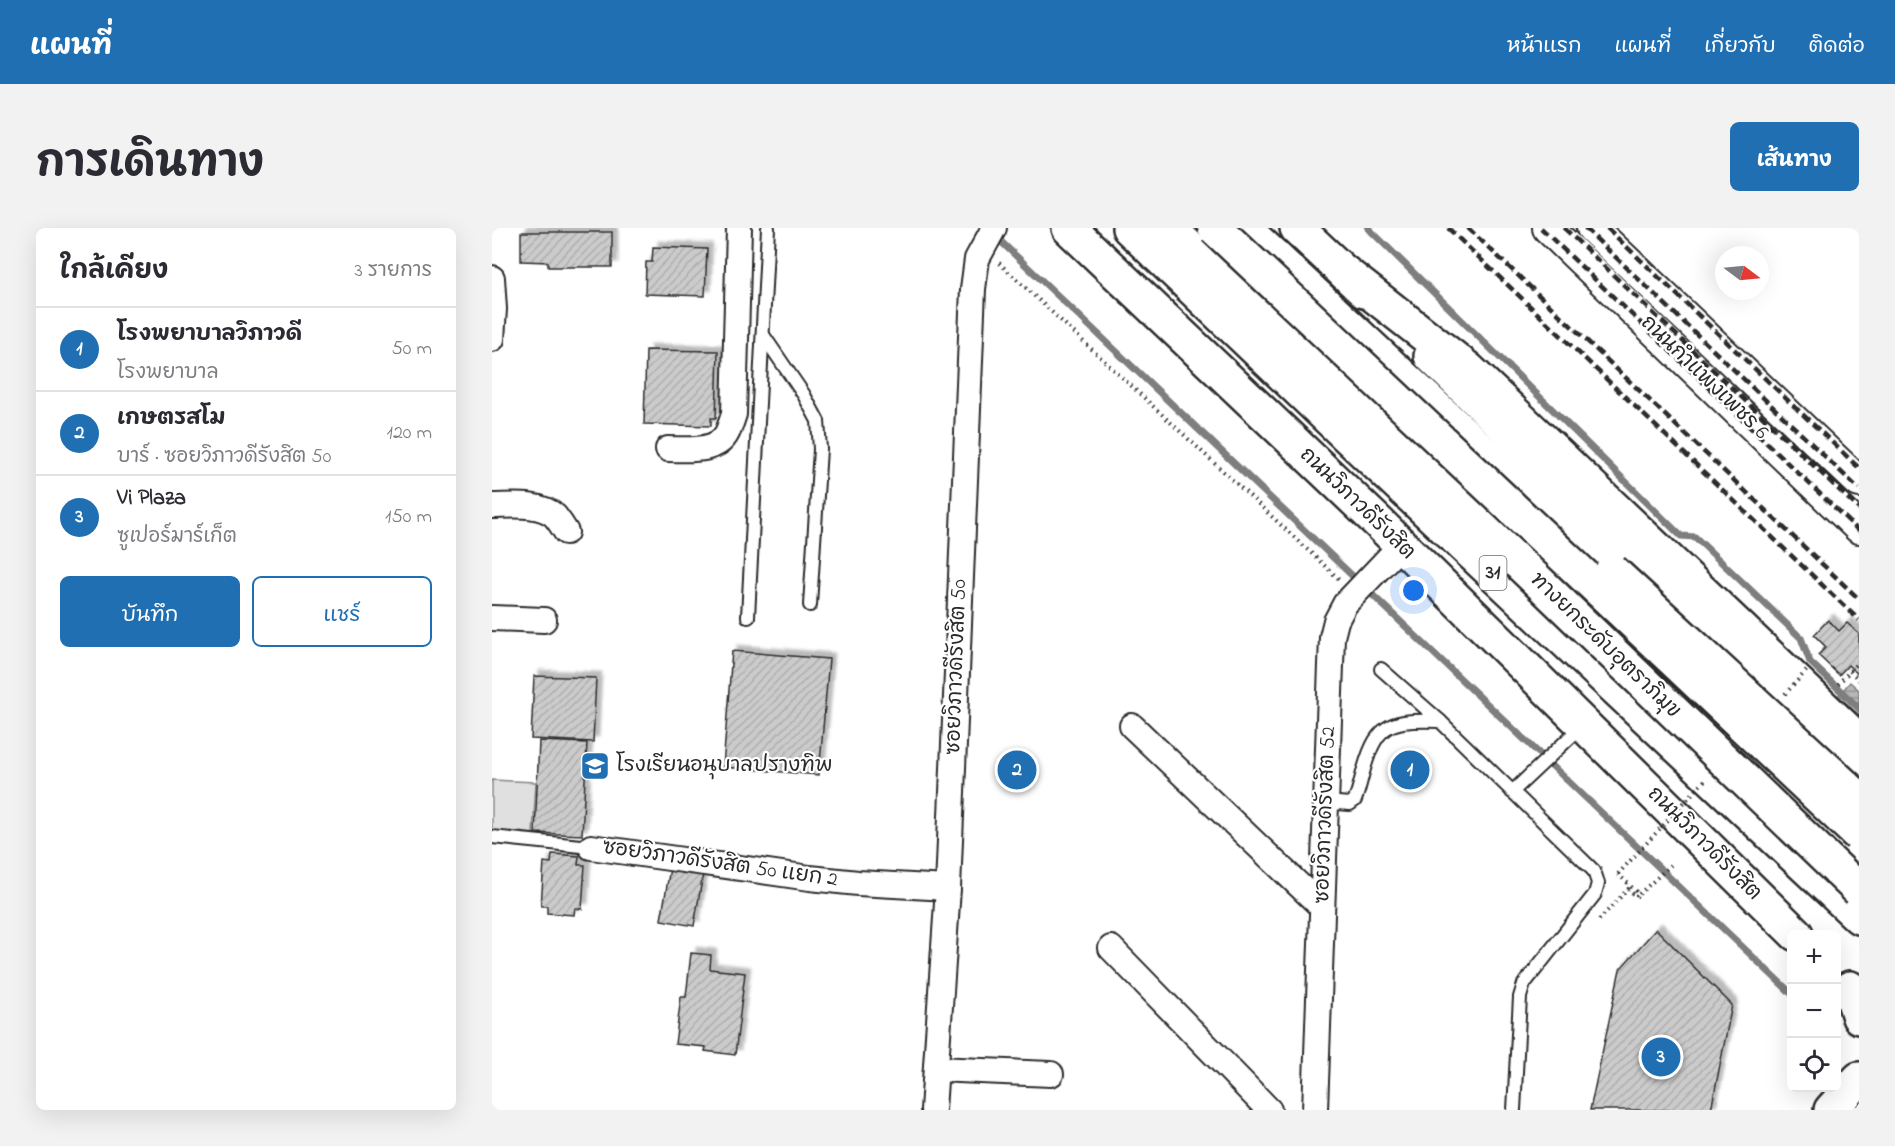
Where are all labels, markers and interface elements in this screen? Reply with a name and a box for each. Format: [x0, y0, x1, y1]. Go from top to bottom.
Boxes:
text: แผนที่ [30, 27, 112, 68]
text: หน้าแรก [1507, 32, 1582, 62]
text: แผนที่ [1615, 32, 1671, 62]
text: เกี่ยวกับ [1704, 32, 1776, 62]
text: ติดต่อ [1809, 32, 1865, 62]
button: เส้นทาง [1730, 122, 1859, 191]
text: การเดินทาง [36, 134, 264, 195]
north arrow [1715, 246, 1769, 300]
text: ใกล้เคียง [60, 253, 168, 291]
text: 3 รายการ [355, 257, 432, 286]
street label: ถนนกำแพงเพชร 6 [1633, 309, 1775, 447]
text: โรงพยาบาลวิภาวดี [117, 319, 302, 351]
text: 1 [76, 335, 83, 364]
text: 50 m [391, 335, 432, 364]
text: โรงพยาบาล [117, 359, 218, 388]
text: เกษตรสโม [117, 403, 226, 435]
text: 2 [75, 419, 84, 448]
text: 120 m [387, 419, 432, 448]
street label: ถนนวิภาวดีรังสิต [1292, 441, 1422, 567]
text: บาร์ · ซอยวิภาวดีรังสิต 50 [117, 443, 331, 472]
text: Vi Plaza [117, 483, 186, 515]
text: 3 [75, 503, 84, 532]
text: 150 m [385, 503, 432, 532]
text: ซูเปอร์มาร์เก็ต [117, 523, 237, 552]
road number: 31 [1480, 556, 1506, 590]
street label: ทางยกระดับอุตราภิมุข [1523, 566, 1687, 726]
button: บันทึก [60, 576, 240, 647]
button: แชร์ [252, 576, 432, 647]
your location [1399, 576, 1428, 605]
street label: ซอยวิภาวดีรังสิต 50 [939, 579, 975, 755]
street label: ซอยวิภาวดีรังสิต 52 [1308, 726, 1344, 904]
pin: 2 [998, 748, 1036, 792]
pin: 1 [1390, 748, 1430, 792]
school or university icon: โรงเรียนอนุบาลปรางทิพ [579, 750, 611, 782]
place label: โรงเรียนอนุบาลปรางทิพ [616, 751, 833, 781]
street label: ถนนวิภาวดีรังสิต [1640, 780, 1768, 908]
street label: ซอยวิภาวดีรังสิต 50 แยก 2 [600, 833, 840, 895]
map controls [1787, 930, 1841, 1092]
button: + [1787, 930, 1841, 984]
button: − [1787, 984, 1841, 1038]
pin: 3 [1642, 1034, 1680, 1080]
button: locate [1787, 1038, 1841, 1092]

